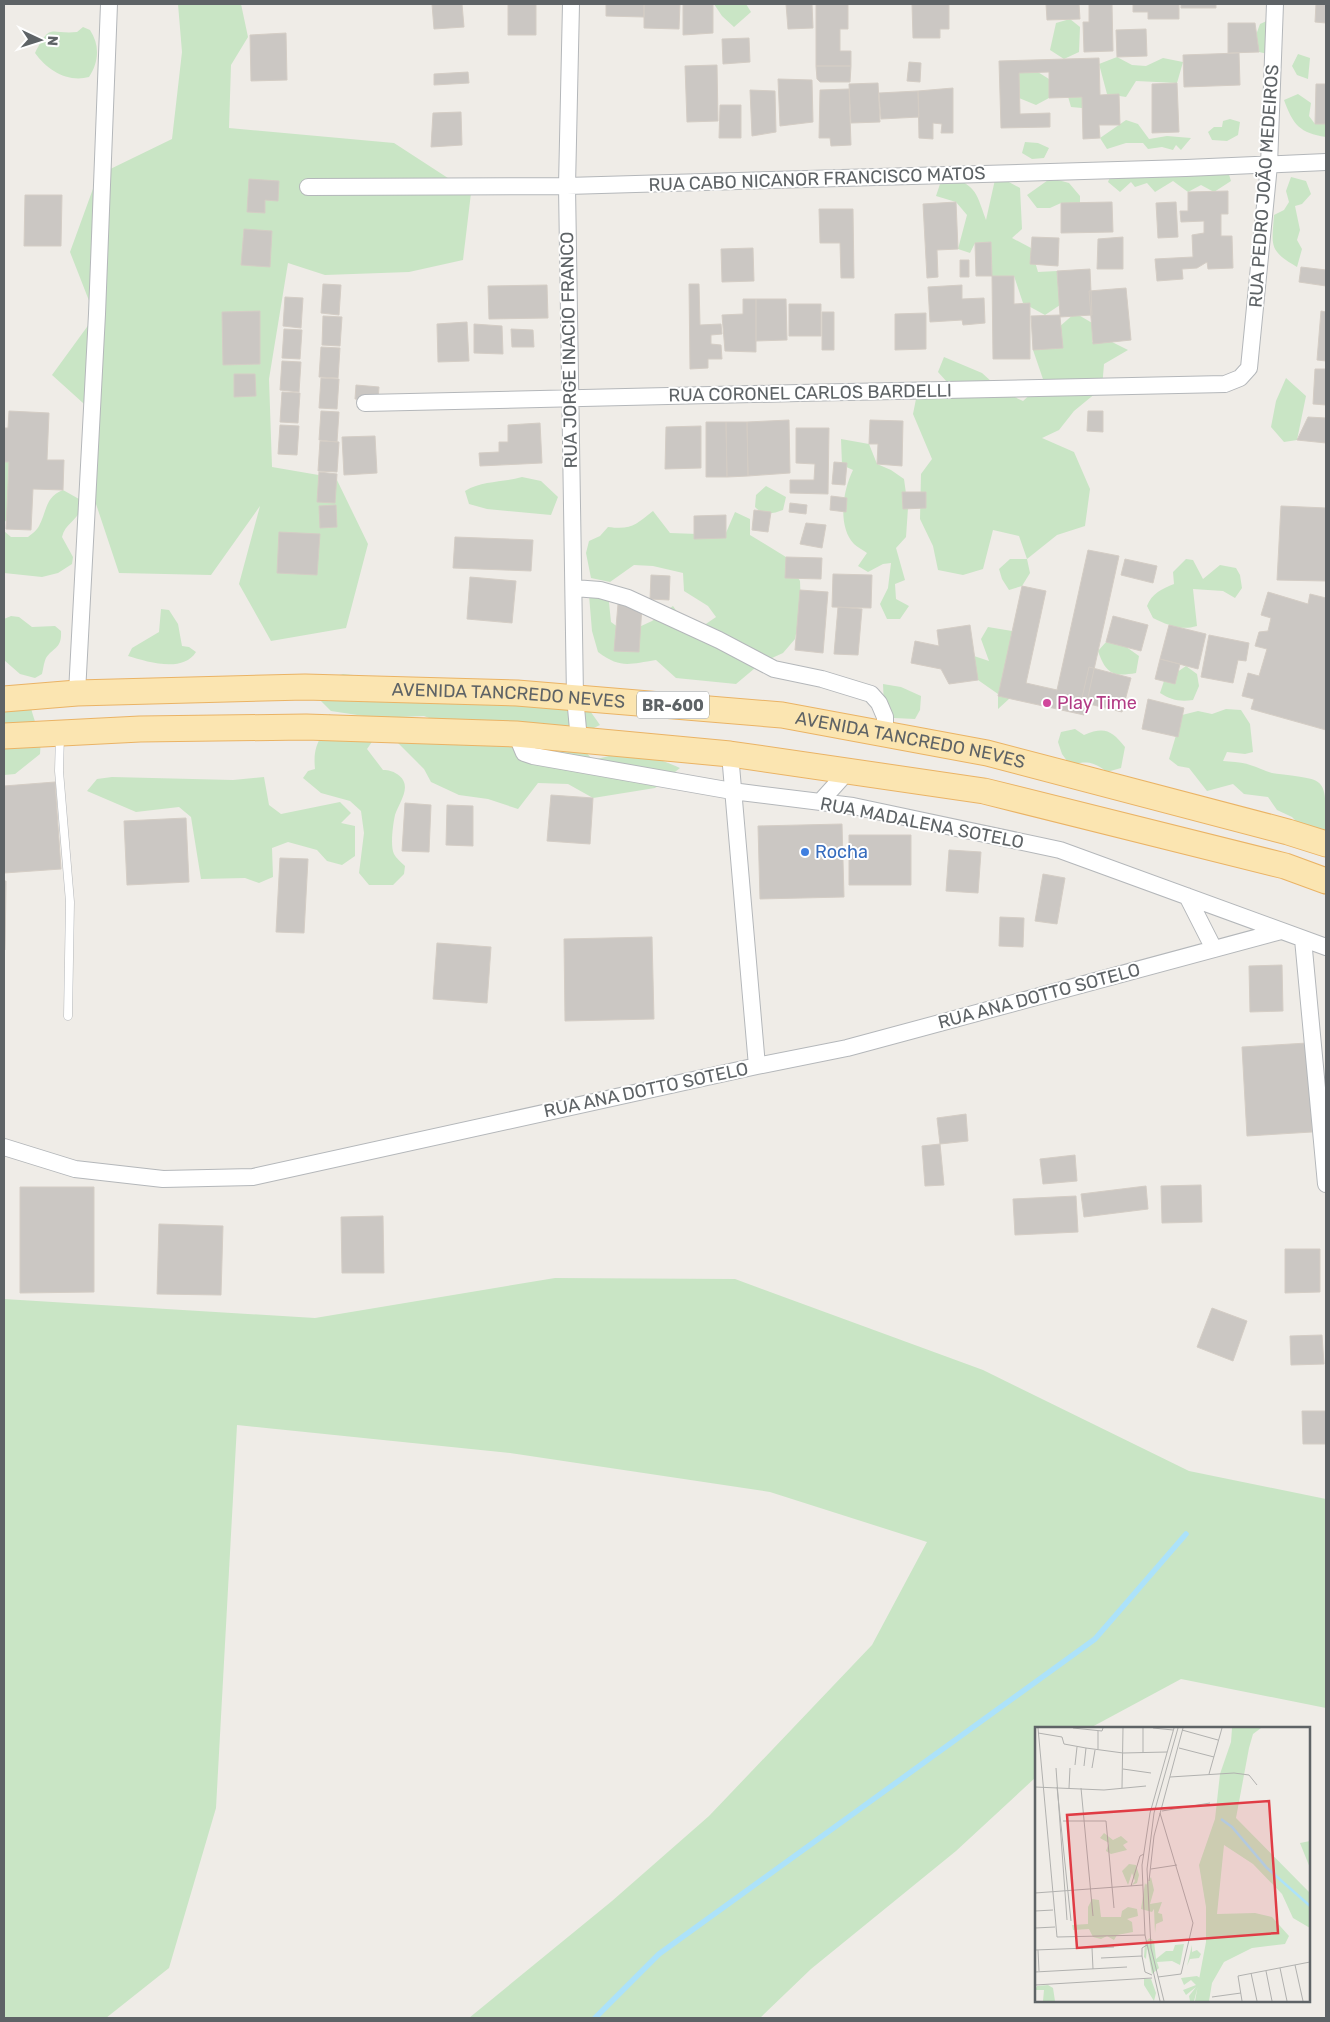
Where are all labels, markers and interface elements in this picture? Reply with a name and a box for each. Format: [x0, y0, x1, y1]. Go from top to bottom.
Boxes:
north arrow [15, 15, 65, 65]
text: N [44, 35, 61, 46]
street label: RUA PEDRO JOÃO MEDEIROS [1245, 64, 1283, 308]
street label: RUA CABO NICANOR FRANCISCO MATOS [648, 162, 986, 196]
street label: RUA JORGE INACIO FRANCO [556, 231, 582, 469]
street label: RUA CORONEL CARLOS BARDELLI [668, 380, 952, 406]
street label: AVENIDA TANCREDO NEVES [391, 678, 626, 713]
road number: BR-600 [637, 692, 709, 718]
place label: Play Time [1057, 692, 1137, 714]
marker: Play Time [1041, 697, 1053, 709]
street label: AVENIDA TANCREDO NEVES [794, 707, 1028, 774]
street label: RUA MADALENA SOTELO [818, 792, 1026, 854]
place label: Rocha [815, 841, 868, 863]
marker: Rocha [799, 846, 811, 858]
street label: RUA ANA DOTTO SOTELO [936, 958, 1142, 1034]
street label: RUA ANA DOTTO SOTELO [542, 1058, 750, 1122]
inset map [1035, 1727, 1310, 2002]

